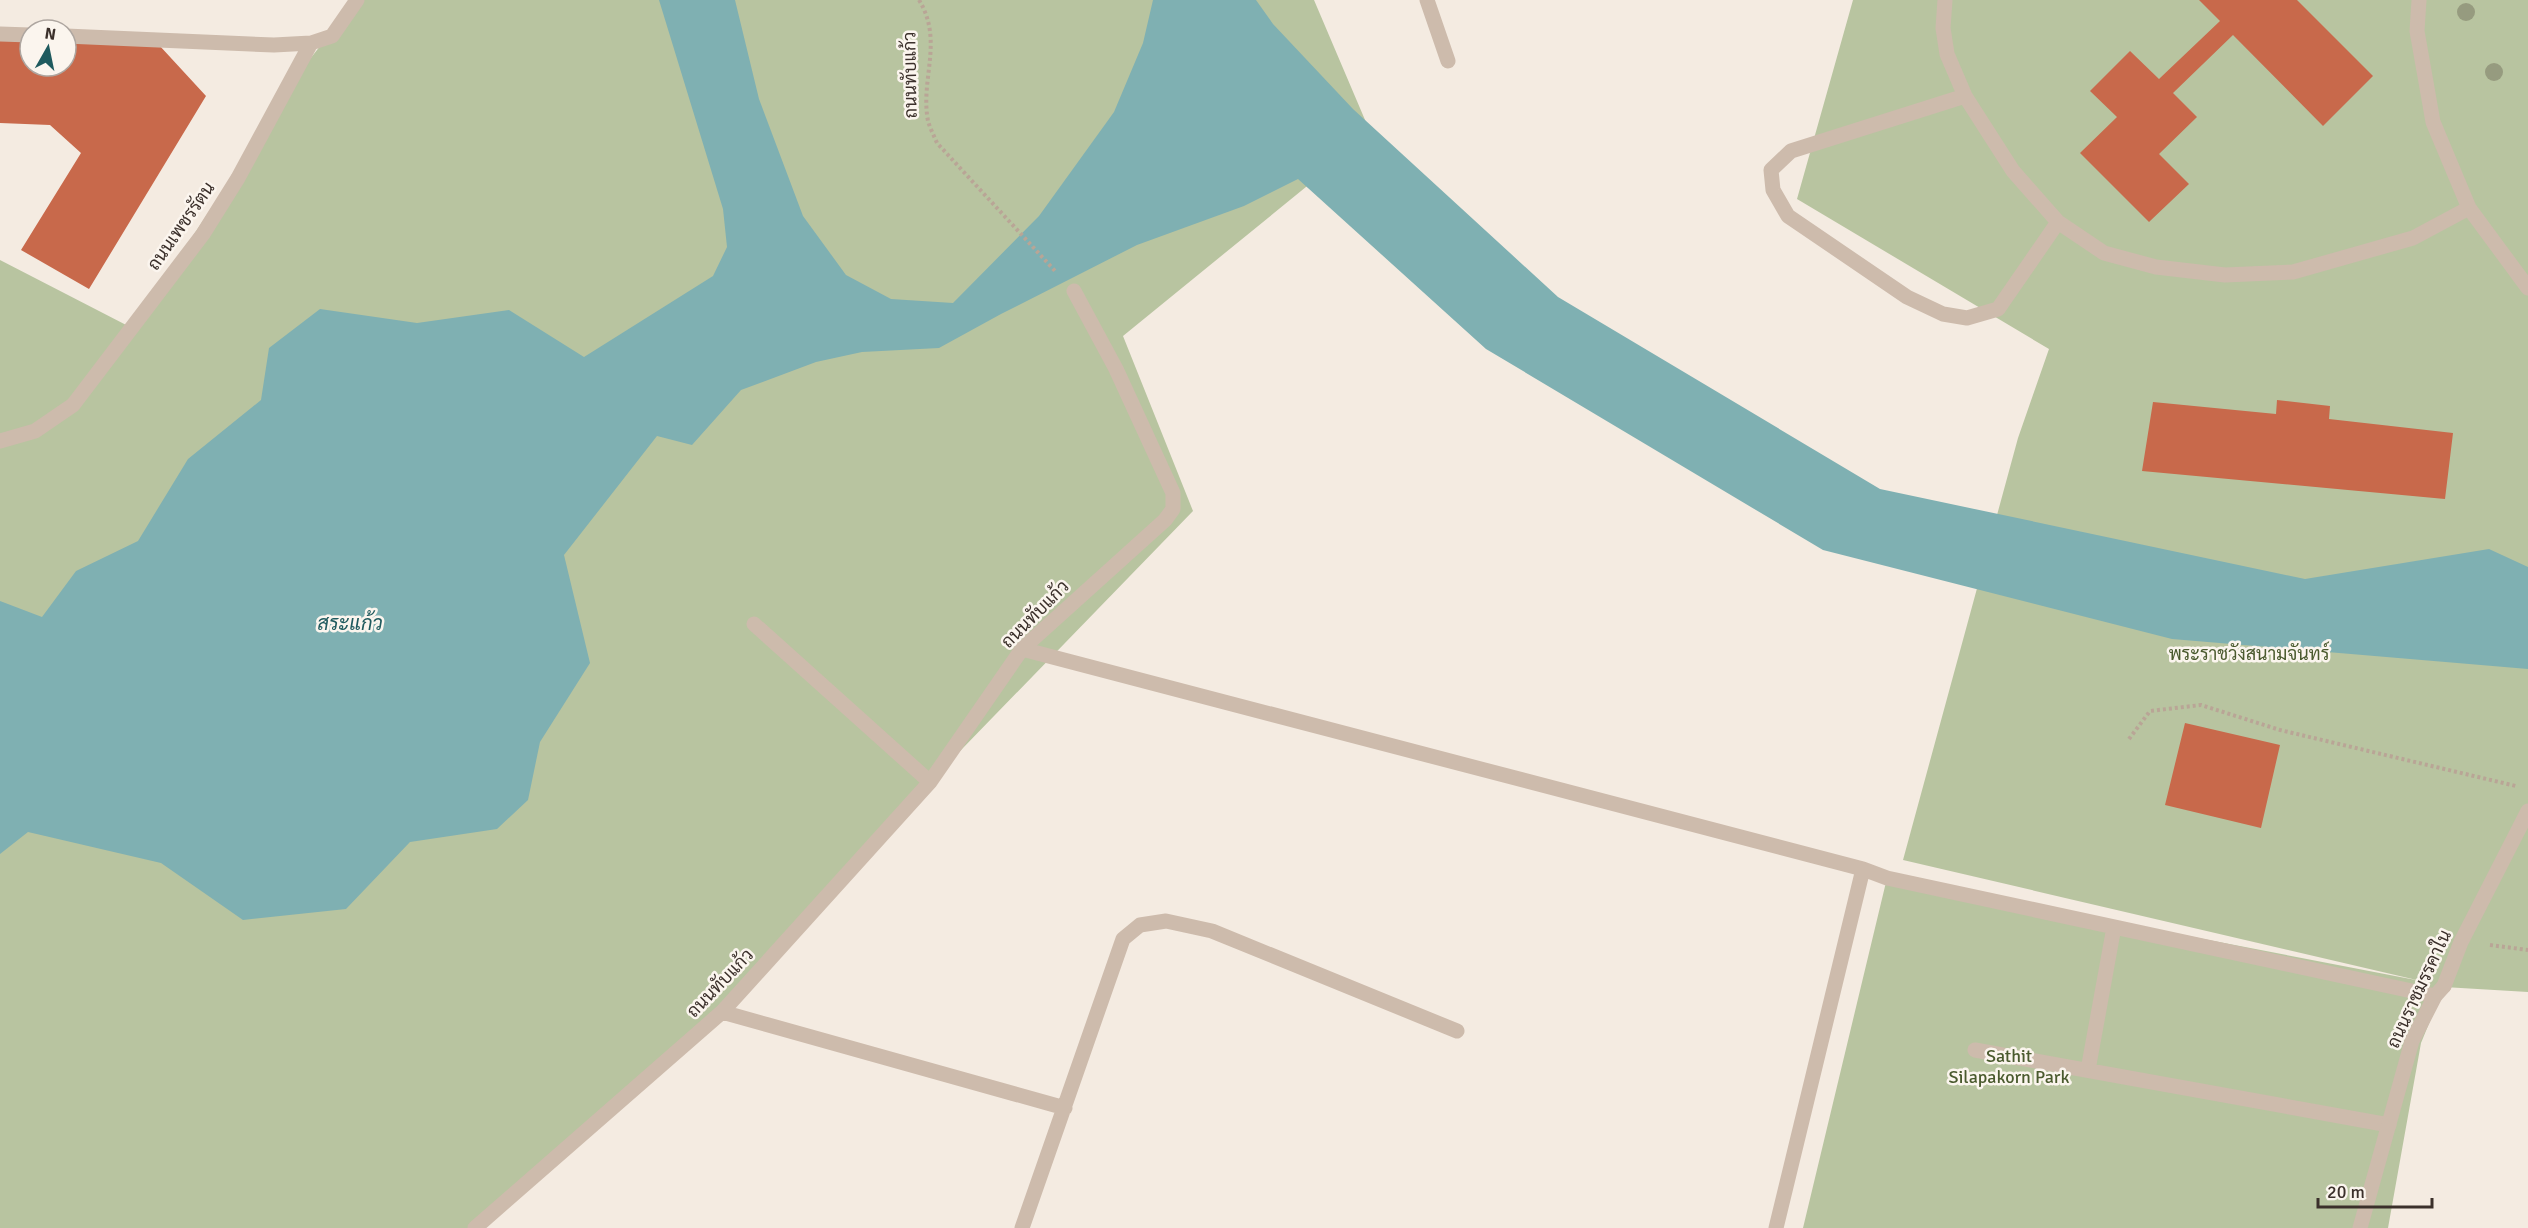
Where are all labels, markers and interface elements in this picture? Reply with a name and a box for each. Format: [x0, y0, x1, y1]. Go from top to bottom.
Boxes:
north arrow [18, 18, 78, 78]
text: N [43, 23, 57, 45]
street label: ถนนทับแก้ว [897, 31, 922, 119]
street label: ถนนเพชรรัตน [143, 178, 219, 274]
street label: ถนนทับแก้ว [996, 575, 1073, 652]
water label: สระแก้ว [317, 610, 383, 636]
park label: พระราชวังสนามจันทร์ [2169, 641, 2330, 665]
street label: ถนนราชมรรคาใน [2380, 925, 2456, 1052]
street label: ถนนทับแก้ว [681, 943, 758, 1022]
park label: Sathit Silapakorn Park [1948, 1045, 2070, 1088]
scale bar [2318, 1171, 2432, 1209]
text: 20 m [2327, 1181, 2365, 1203]

